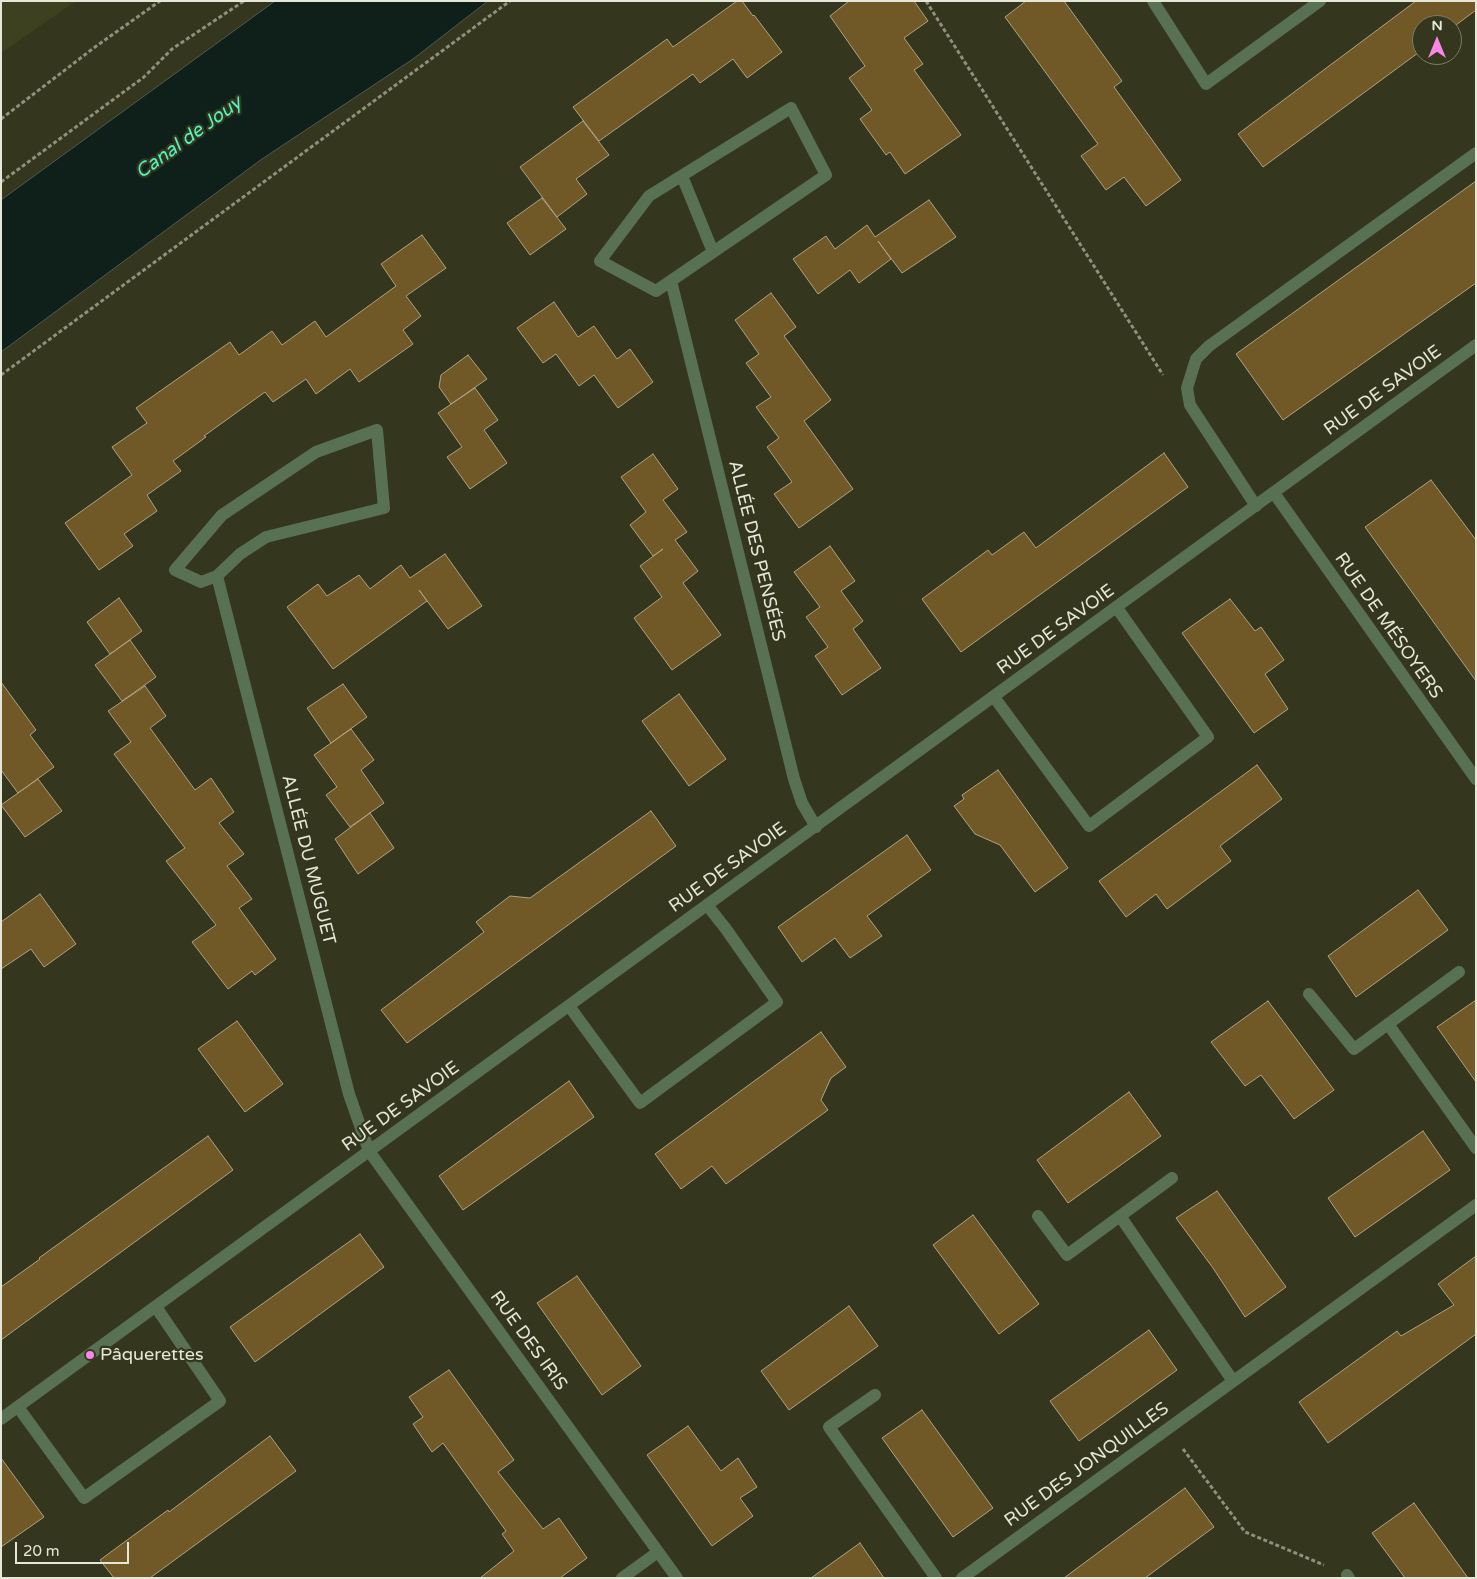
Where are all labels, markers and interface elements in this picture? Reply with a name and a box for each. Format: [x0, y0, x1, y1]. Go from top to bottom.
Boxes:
north arrow [1412, 15, 1462, 65]
text: N [1431, 17, 1443, 34]
water label: Canal de Jouy [131, 92, 247, 184]
street label: RUE DE SAVOIE [1320, 341, 1446, 441]
street label: ALLÉE DES PENSÉES [723, 458, 789, 644]
street label: RUE DE MÉSOYERS [1329, 549, 1447, 703]
street label: RUE DE SAVOIE [993, 580, 1119, 680]
street label: ALLÉE DU MUGUET [276, 773, 340, 947]
street label: RUE DE SAVOIE [665, 818, 791, 918]
street label: RUE DE SAVOIE [338, 1057, 464, 1157]
street label: RUE DES IRIS [485, 1287, 571, 1395]
place label: Pâquerettes [100, 1344, 204, 1366]
marker: Pâquerettes [84, 1349, 96, 1361]
street label: RUE DES JONQUILLES [1001, 1398, 1173, 1532]
scale bar [18, 1532, 131, 1564]
text: 20 m [23, 1542, 60, 1560]

